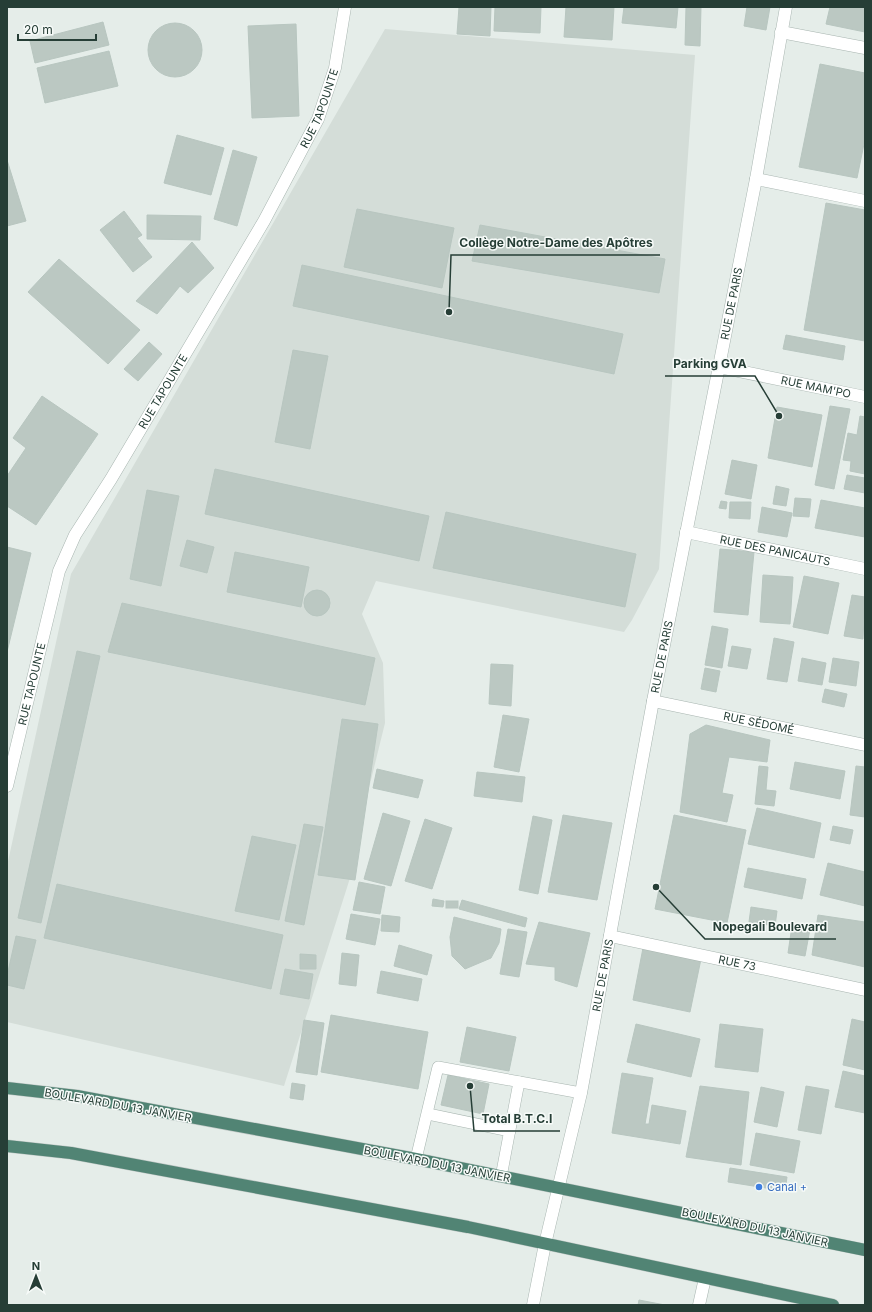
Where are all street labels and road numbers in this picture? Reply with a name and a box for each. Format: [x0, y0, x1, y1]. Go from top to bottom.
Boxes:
street label: RUE TAPOUNTE [297, 67, 341, 150]
street label: RUE DE PARIS [717, 266, 745, 341]
street label: RUE TAPOUNTE [135, 352, 190, 431]
street label: RUE MAM'PO [780, 373, 852, 401]
street label: RUE DES PANICAUTS [719, 532, 832, 569]
street label: RUE DE PARIS [648, 619, 676, 694]
street label: RUE TAPOUNTE [15, 641, 48, 727]
street label: RUE SÉDOMÉ [722, 709, 795, 737]
street label: RUE DE PARIS [589, 938, 616, 1013]
street label: RUE 73 [717, 952, 757, 974]
street label: BOULEVARD DU 13 JANVIER [43, 1085, 193, 1125]
street label: BOULEVARD DU 13 JANVIER [363, 1143, 511, 1185]
street label: BOULEVARD DU 13 JANVIER [681, 1205, 829, 1249]

